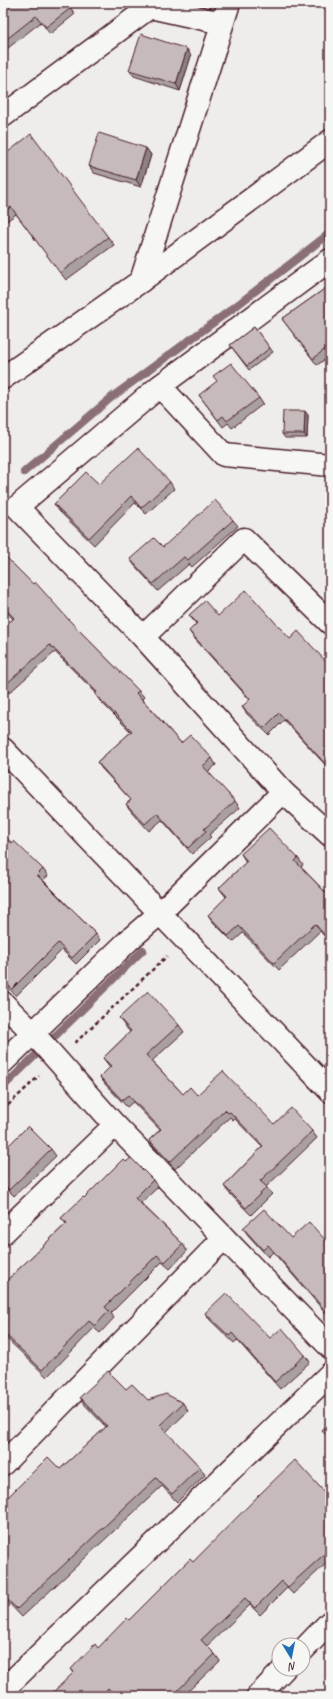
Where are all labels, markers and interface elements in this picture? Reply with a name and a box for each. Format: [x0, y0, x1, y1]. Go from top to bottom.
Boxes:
north arrow [271, 1637, 311, 1677]
text: N [286, 1659, 297, 1675]

